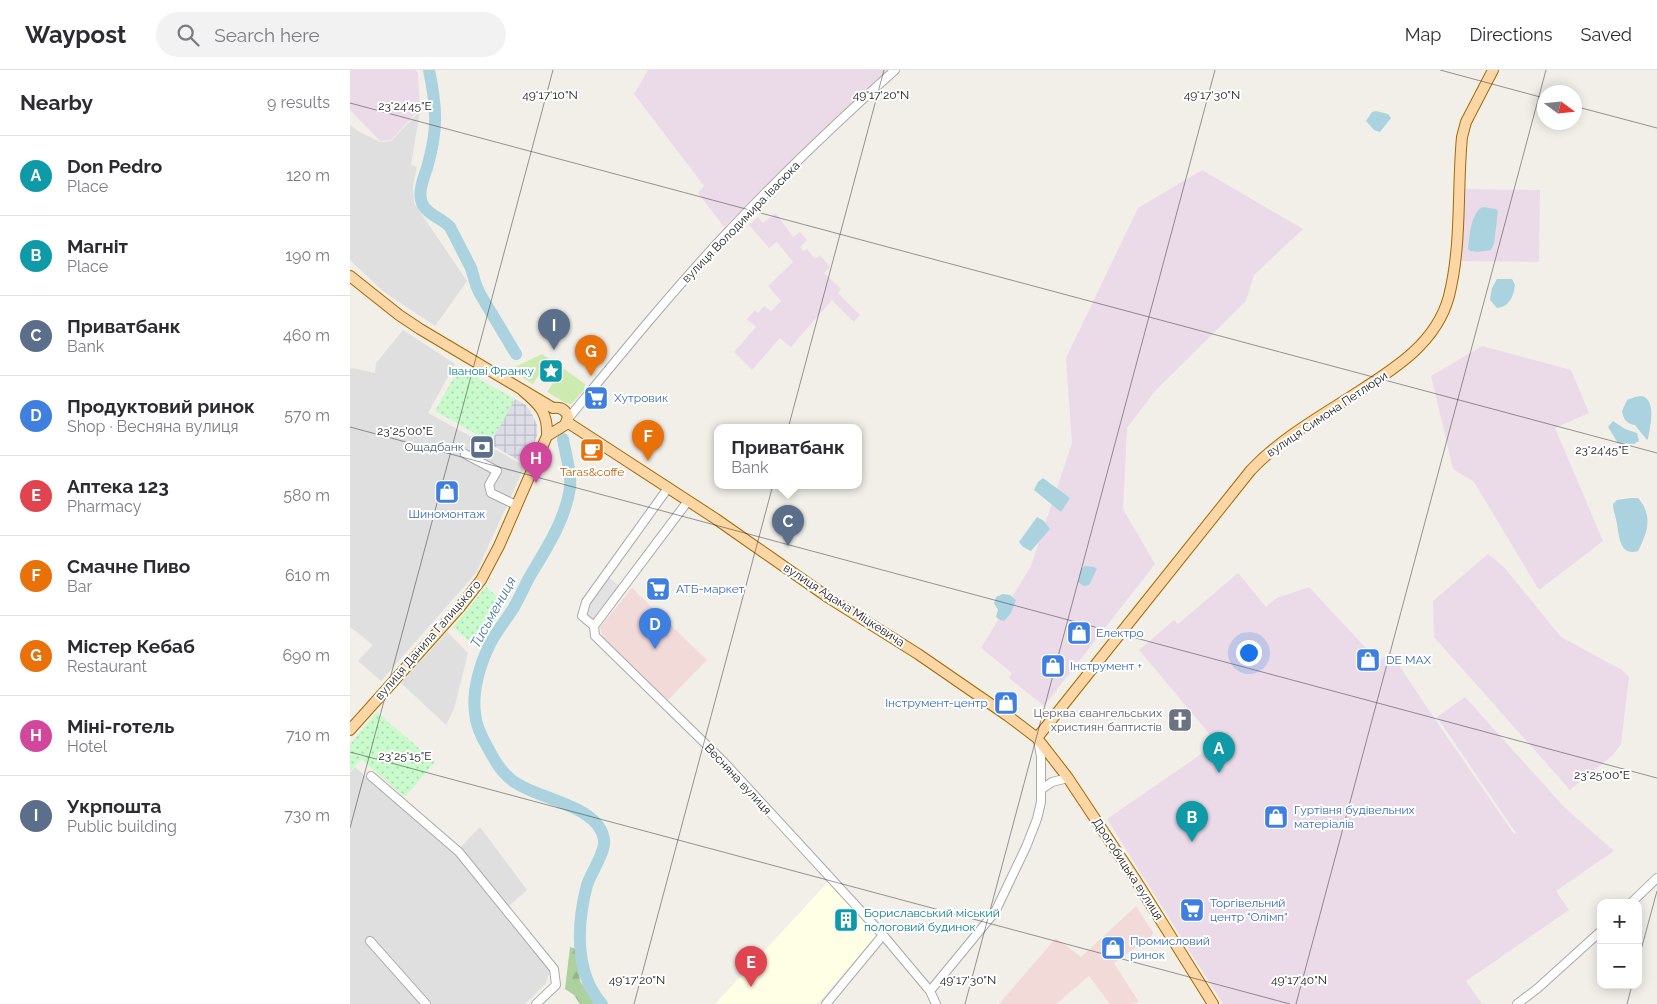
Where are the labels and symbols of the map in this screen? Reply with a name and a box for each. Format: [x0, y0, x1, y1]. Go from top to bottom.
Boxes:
north arrow [1537, 85, 1582, 130]
text: 49°17'10"N [522, 88, 578, 102]
text: 49°17'20"N [853, 88, 909, 102]
text: 49°17'30"N [1184, 88, 1240, 102]
text: 23°24'45"E [378, 99, 432, 113]
street label: вулиця Володимира Івасюка [679, 158, 803, 286]
pin: I [538, 309, 570, 350]
pin: G [575, 335, 607, 376]
place icon: Іванові Франку [538, 358, 564, 384]
place label: Іванові Франку [448, 364, 534, 378]
street label: вулиця Симона Петлюри [1264, 368, 1390, 460]
supermarket icon: Хутровик [583, 385, 609, 411]
place label: Хутровик [614, 391, 668, 405]
pin: F [632, 420, 664, 461]
text: 23°25'00"E [377, 424, 433, 438]
bank icon: Ощадбанк [469, 434, 495, 460]
cafe icon: Taras&coffe [579, 437, 605, 463]
place label: Ощадбанк [405, 440, 464, 454]
pin: H [520, 442, 552, 483]
text: 23°24'45"E [1575, 443, 1629, 457]
place label: Taras&coffe [560, 465, 624, 479]
shop icon: Шиномонтаж [434, 479, 460, 505]
pin: C [772, 505, 804, 546]
place label: Шиномонтаж [409, 507, 486, 521]
street label: вулиця Адама Міцкевича [781, 561, 907, 649]
water label: Тисьмениця [467, 573, 519, 650]
supermarket icon: АТБ-маркет [645, 576, 671, 602]
street label: вулиця Данила Галицького [372, 577, 484, 703]
place label: АТБ-маркет [676, 582, 745, 596]
pin: D [639, 608, 671, 649]
shop icon: Електро [1066, 620, 1092, 646]
place label: Електро [1096, 626, 1144, 640]
your location [1236, 640, 1262, 666]
shop icon: DE MAX [1355, 647, 1381, 673]
shop icon: Інструмент + [1040, 653, 1066, 679]
place label: DE MAX [1386, 653, 1432, 667]
place label: Інструмент + [1070, 659, 1142, 673]
shop icon: Інструмент-центр [993, 690, 1019, 716]
place label: Інструмент-центр [885, 696, 988, 710]
place label: Церква євангельських християн баптистів [1033, 706, 1162, 734]
church icon: Церква євангельських християн баптистів [1167, 707, 1193, 733]
pin: A [1203, 732, 1235, 773]
street label: Весняна вулиця [702, 741, 774, 817]
text: 23°25'15"E [378, 749, 432, 763]
text: 23°25'00"E [1574, 768, 1630, 782]
pin: B [1176, 801, 1208, 842]
place label: Гуртівня будівельних матеріалів [1294, 803, 1415, 831]
shop icon: Гуртівня будівельних матеріалів [1263, 804, 1289, 830]
street label: Дрогобицька вулиця [1090, 815, 1166, 923]
place label: Торгівельний центр "Олімп" [1210, 896, 1288, 924]
supermarket icon: Торгівельний центр "Олімп" [1179, 897, 1205, 923]
place label: Бориславський міський пологовий будинок [864, 906, 1000, 934]
building icon: Бориславський міський пологовий будинок [833, 907, 859, 933]
place label: Промисловий ринок [1130, 934, 1210, 962]
shop icon: Промисловий ринок [1100, 935, 1126, 961]
pin: E [735, 946, 767, 987]
text: 49°17'20"N [609, 973, 665, 987]
text: 49°17'30"N [940, 973, 996, 987]
text: 49°17'40"N [1271, 973, 1327, 987]

